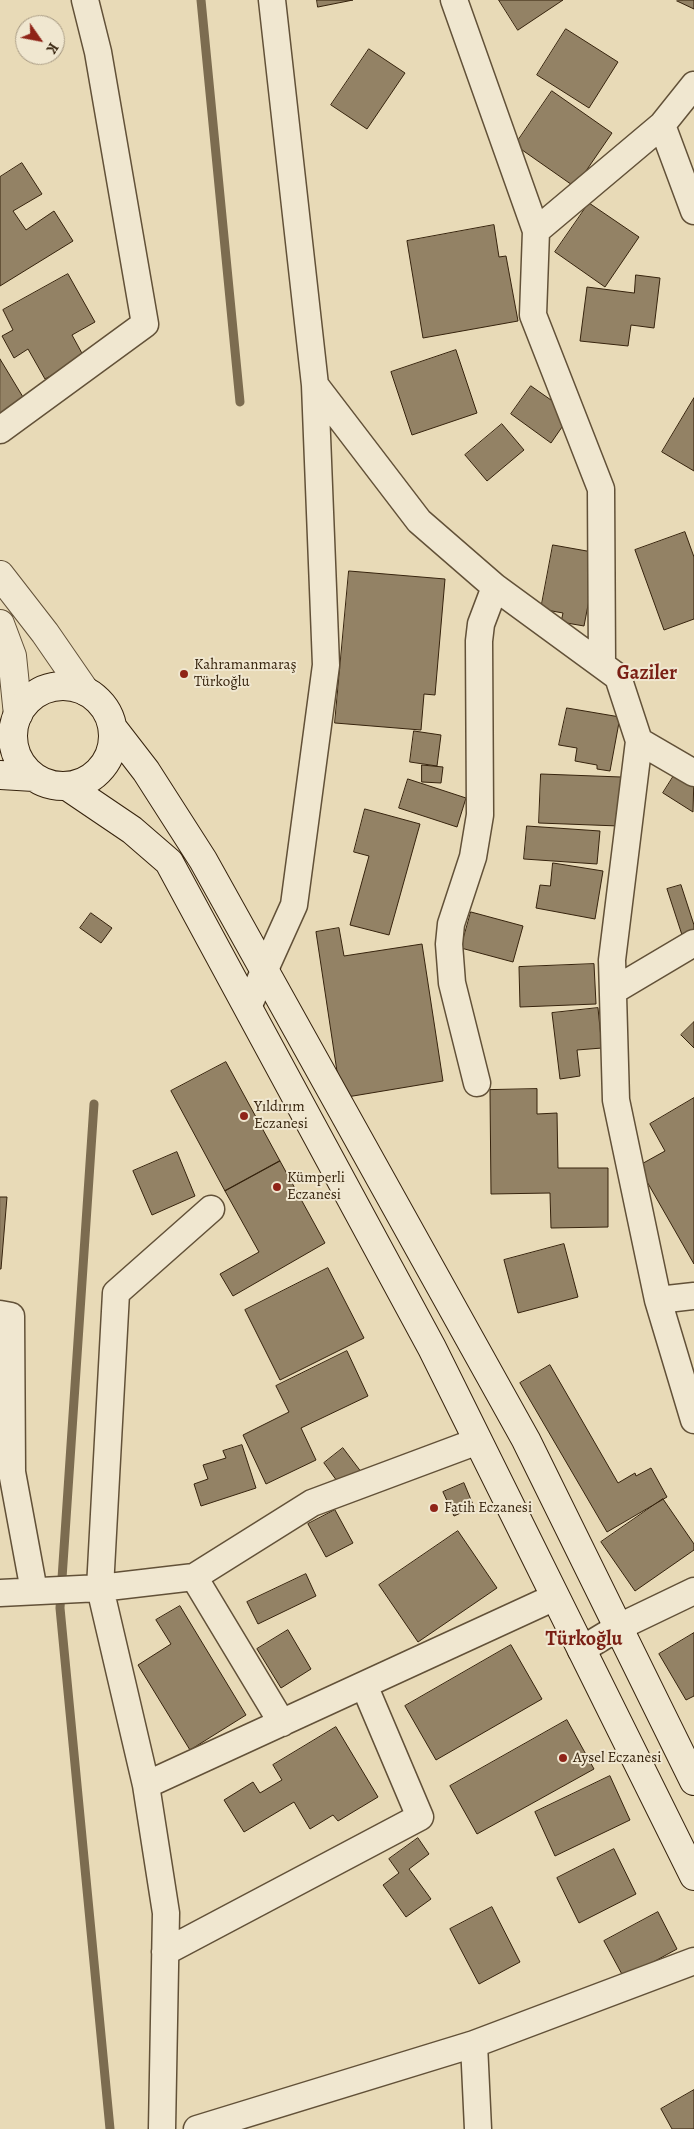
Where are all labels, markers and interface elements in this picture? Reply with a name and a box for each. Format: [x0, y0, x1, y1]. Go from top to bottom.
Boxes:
north arrow [15, 15, 65, 65]
text: K [42, 39, 63, 57]
place label: Kahramanmaraş Türkoğlu [194, 656, 297, 691]
district label: Gaziler [617, 662, 677, 686]
marker: Kahramanmaraş Türkoğlu [178, 668, 190, 680]
place label: Yıldırım Eczanesi [254, 1098, 308, 1133]
marker: Yıldırım Eczanesi [238, 1110, 250, 1122]
place label: Kümperli Eczanesi [287, 1169, 345, 1204]
marker: Kümperli Eczanesi [271, 1181, 283, 1193]
place label: Fatih Eczanesi [444, 1499, 532, 1517]
marker: Fatih Eczanesi [428, 1502, 440, 1514]
district label: Türkoğlu [546, 1628, 622, 1652]
place label: Aysel Eczanesi [573, 1749, 661, 1767]
marker: Aysel Eczanesi [557, 1752, 569, 1764]

